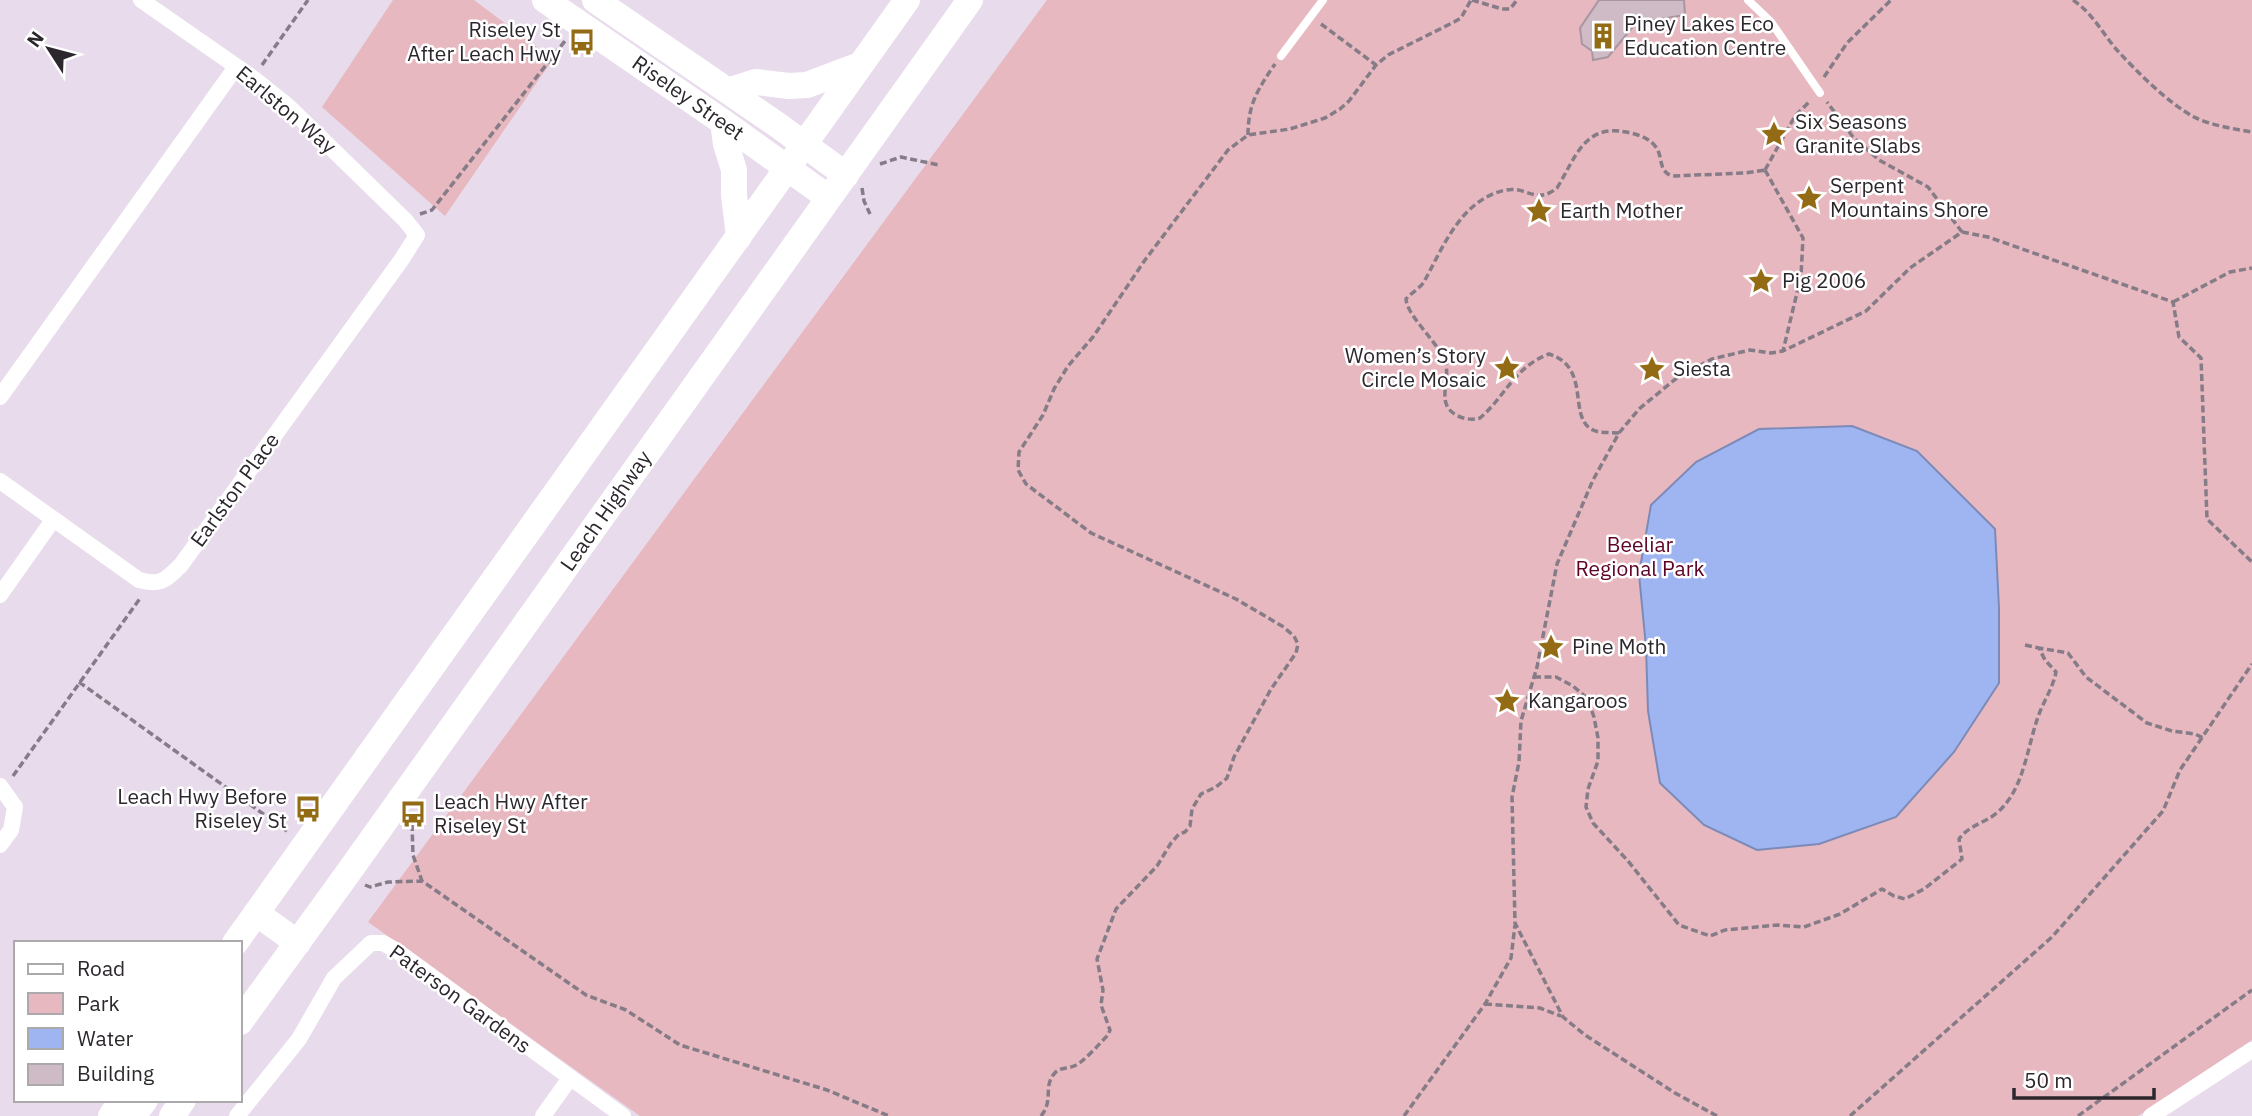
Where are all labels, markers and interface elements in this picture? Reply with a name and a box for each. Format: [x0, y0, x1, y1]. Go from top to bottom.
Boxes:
place label: Piney Lakes Eco Education Centre [1624, 9, 1786, 61]
north arrow [14, 14, 84, 84]
place label: Riseley St After Leach Hwy [407, 15, 562, 67]
building icon: Piney Lakes Eco Education Centre [1588, 21, 1618, 51]
text: N [21, 26, 49, 52]
bus stop icon: Riseley St After Leach Hwy [567, 27, 597, 57]
street label: Riseley Street [627, 48, 750, 146]
street label: Earlston Way [231, 59, 343, 160]
place label: Six Seasons Granite Slabs [1795, 107, 1921, 159]
place icon: Six Seasons Granite Slabs [1759, 119, 1789, 149]
place label: Serpent Mountains Shore [1830, 171, 1989, 223]
place icon: Serpent Mountains Shore [1794, 183, 1824, 213]
place icon: Earth Mother [1524, 196, 1554, 226]
place label: Earth Mother [1560, 196, 1683, 224]
place icon: Pig 2006 [1746, 266, 1776, 296]
place label: Pig 2006 [1782, 266, 1866, 294]
place label: Women’s Story Circle Mosaic [1345, 341, 1487, 393]
place icon: Women’s Story Circle Mosaic [1492, 353, 1522, 383]
place icon: Siesta [1637, 354, 1667, 384]
place label: Siesta [1673, 354, 1731, 382]
street label: Earlston Place [183, 427, 285, 552]
street label: Leach Highway [553, 444, 657, 576]
park label: Beeliar Regional Park [1575, 530, 1705, 582]
place icon: Pine Moth [1536, 632, 1566, 662]
place label: Pine Moth [1572, 632, 1667, 660]
place icon: Kangaroos [1492, 686, 1522, 716]
place label: Kangaroos [1528, 686, 1628, 714]
place label: Leach Hwy Before Riseley St [117, 782, 287, 834]
place label: Leach Hwy After Riseley St [434, 787, 588, 839]
bus stop icon: Leach Hwy Before Riseley St [293, 794, 323, 824]
bus stop icon: Leach Hwy After Riseley St [398, 799, 428, 829]
street label: Paterson Gardens [384, 937, 537, 1059]
legend [14, 941, 242, 1102]
text: Road [77, 954, 125, 982]
text: Park [77, 989, 120, 1017]
text: Water [77, 1024, 134, 1052]
scale bar [2014, 1056, 2154, 1100]
text: Building [77, 1059, 154, 1087]
text: 50 m [2024, 1066, 2073, 1094]

